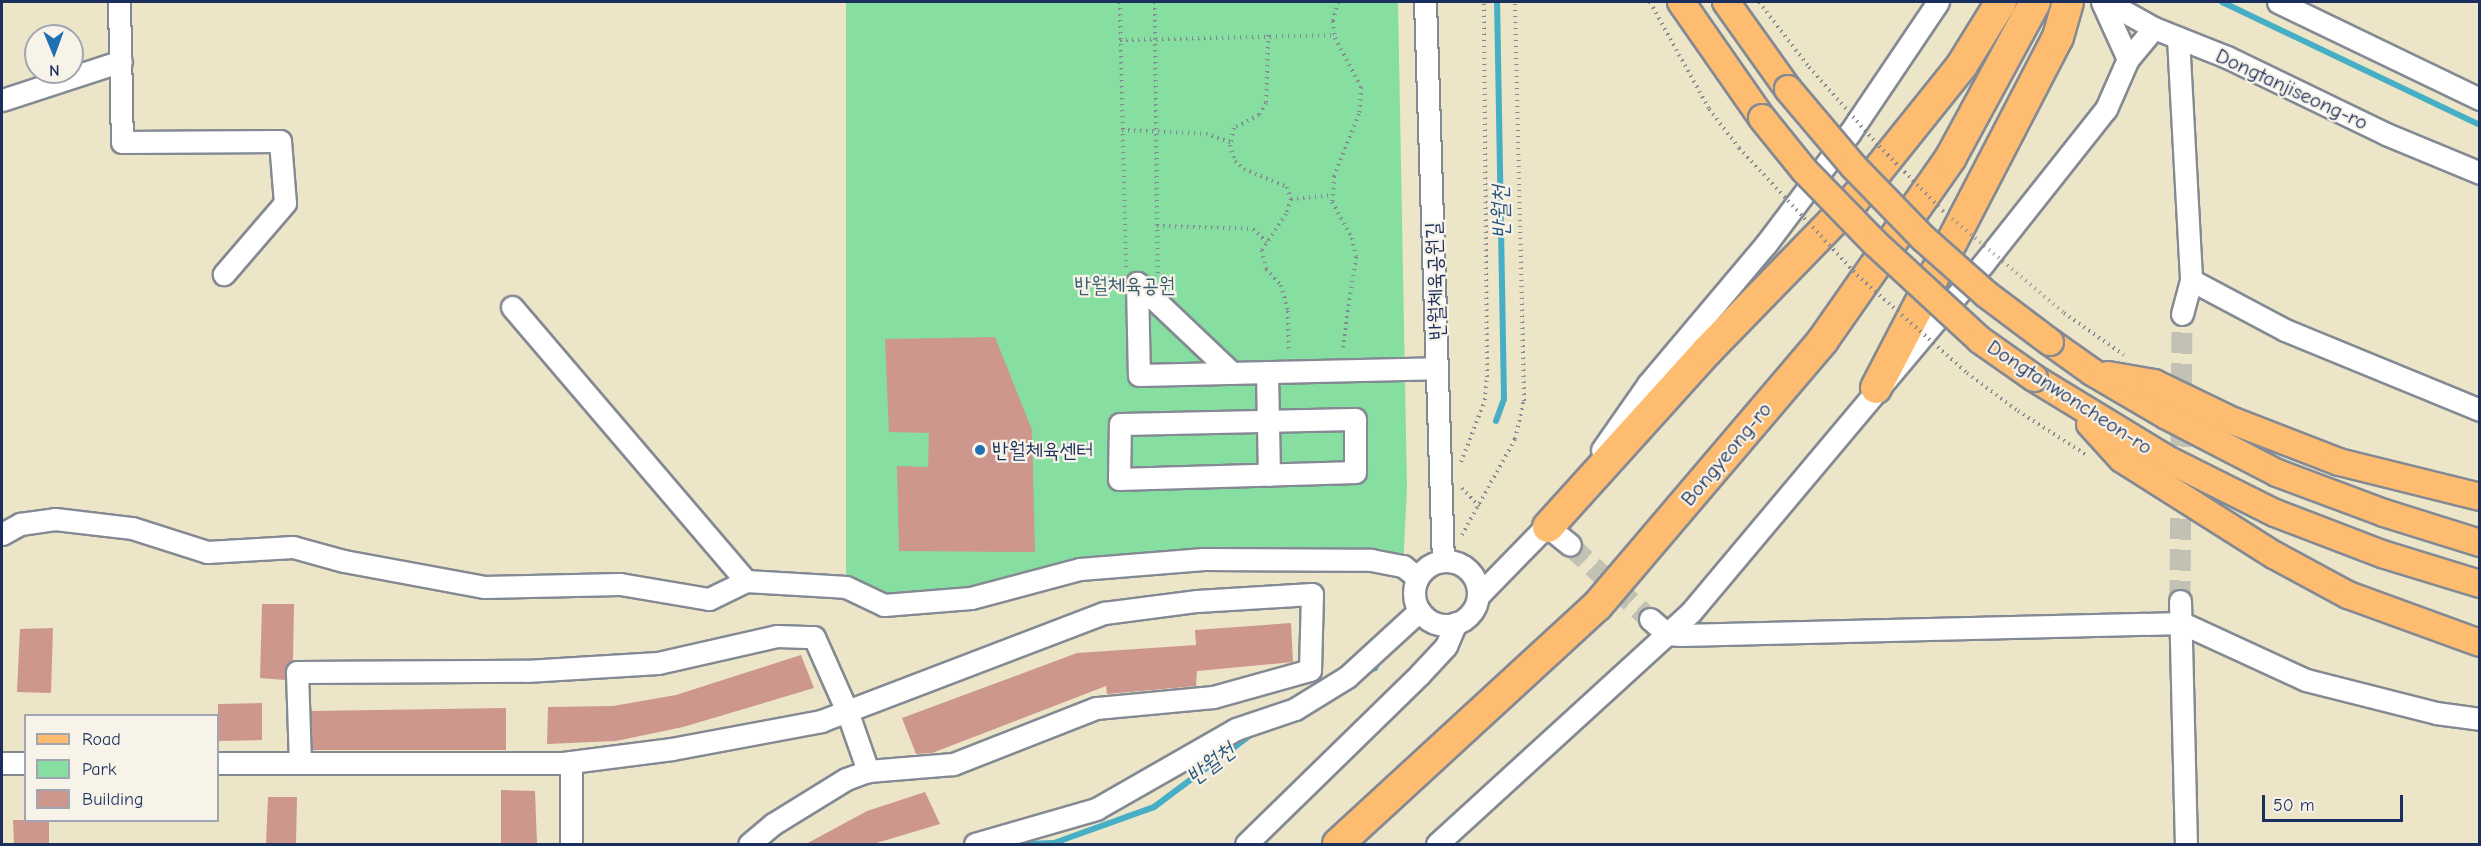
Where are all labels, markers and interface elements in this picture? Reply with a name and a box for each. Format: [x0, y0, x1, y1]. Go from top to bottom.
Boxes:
north arrow [24, 24, 84, 84]
street label: Dongtanjiseong-ro [2212, 43, 2372, 135]
text: N [49, 61, 60, 79]
water label: 반월천 [1487, 185, 1515, 239]
street label: 반월체육공원길 [1420, 221, 1450, 341]
park label: 반월체육공원 [1074, 272, 1176, 298]
street label: Dongtanwoncheon-ro [1983, 334, 2157, 460]
street label: Bongyeong-ro [1675, 397, 1777, 511]
place label: 반월체육센터 [992, 437, 1093, 463]
marker: 반월체육센터 [973, 443, 987, 457]
legend [24, 714, 219, 822]
text: Road [82, 729, 121, 750]
water label: 반월천 [1182, 737, 1240, 791]
text: Park [82, 759, 116, 780]
scale bar [2265, 783, 2406, 821]
text: Building [82, 789, 144, 810]
text: 50 m [2273, 795, 2315, 816]

